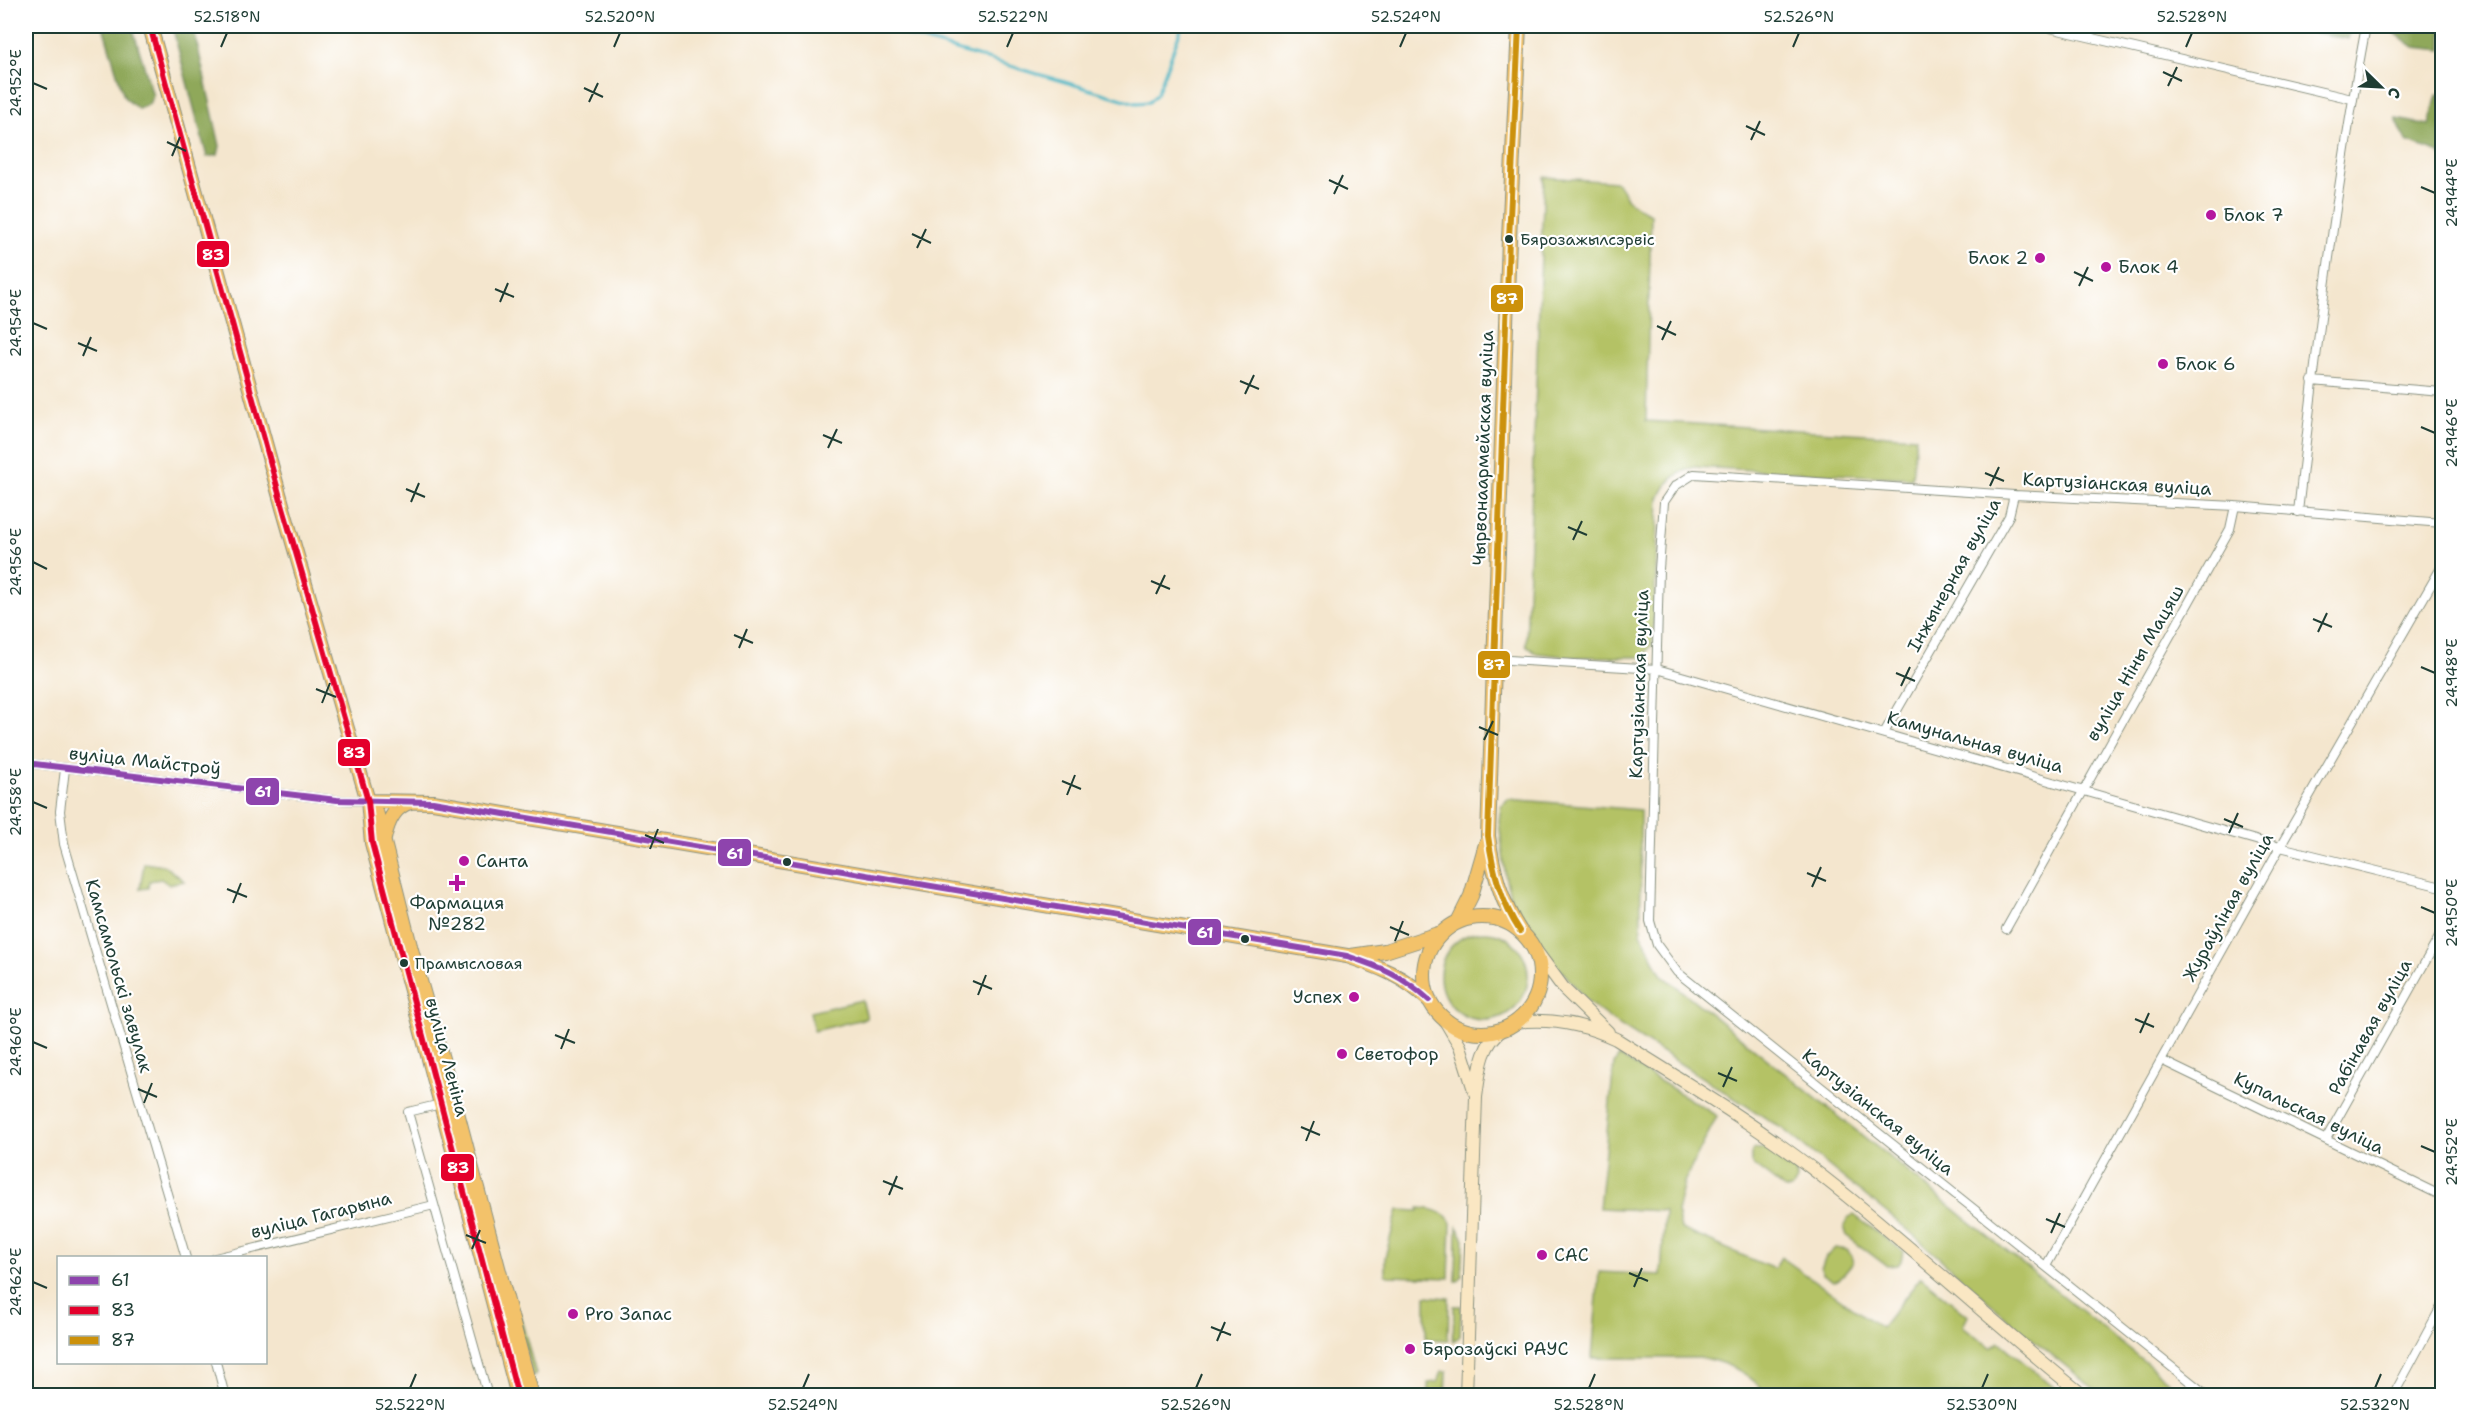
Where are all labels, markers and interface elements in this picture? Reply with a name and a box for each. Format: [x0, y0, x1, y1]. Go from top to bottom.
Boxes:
text: 52.518°N [194, 7, 260, 27]
text: 52.520°N [585, 7, 655, 27]
text: 52.522°N [978, 7, 1048, 27]
text: 52.524°N [1371, 7, 1441, 27]
text: 52.526°N [1764, 7, 1834, 27]
text: 52.528°N [2157, 7, 2227, 27]
text: 24.952°E [6, 49, 26, 117]
north arrow [2351, 57, 2411, 117]
text: С [2383, 84, 2406, 102]
text: 24.944°E [2442, 158, 2462, 228]
place label: Блок 7 [2223, 203, 2284, 227]
marker: Блок 7 [2204, 208, 2218, 222]
place label: Бярозажылсэрвіс [1520, 229, 1655, 250]
marker: Бярозажылсэрвіс [1503, 233, 1515, 245]
line badge: 83 [196, 240, 230, 268]
text: 83 [202, 244, 224, 265]
place label: Блок 2 [1967, 246, 2028, 270]
marker: Блок 2 [2033, 251, 2047, 265]
place label: Блок 4 [2118, 255, 2179, 279]
marker: Блок 4 [2099, 260, 2113, 274]
line badge: 87 [1490, 284, 1524, 313]
text: 87 [1496, 288, 1518, 309]
text: 24.954°E [6, 289, 26, 357]
street label: Чырвонаармейская вуліца [1467, 330, 1499, 566]
place label: Блок 6 [2175, 352, 2236, 376]
marker: Блок 6 [2156, 357, 2170, 371]
text: 24.946°E [2442, 398, 2462, 468]
street label: Картузіанская вуліца [2022, 467, 2212, 501]
street label: Інжынерная вуліца [1902, 494, 2006, 656]
text: 24.956°E [6, 528, 26, 596]
street label: вуліца Ніны Мацяш [2081, 581, 2189, 745]
street label: Картузіанская вуліца [1624, 589, 1654, 779]
text: 24.948°E [2442, 638, 2462, 708]
line badge: 87 [1477, 650, 1511, 679]
text: 87 [1483, 654, 1505, 675]
street label: Камунальная вуліца [1884, 705, 2066, 779]
line badge: 83 [337, 738, 371, 767]
street label: вуліца Майстроў [68, 741, 222, 781]
text: 83 [343, 742, 365, 763]
text: 24.958°E [6, 768, 26, 836]
line badge: 61 [245, 777, 280, 806]
text: 61 [254, 781, 272, 802]
street label: Жураўліная вуліца [2177, 828, 2279, 986]
line badge: 61 [717, 838, 752, 867]
text: 61 [726, 843, 744, 864]
place label: Санта [476, 849, 528, 873]
marker: Санта [457, 854, 471, 868]
unlabelled marker [781, 856, 793, 868]
street label: Камсамольскі завулак [80, 876, 158, 1076]
marker: Фармация №282 [450, 876, 464, 890]
text: 24.950°E [2442, 879, 2462, 947]
place label: Фармация №282 [410, 891, 504, 936]
line badge: 61 [1187, 918, 1222, 946]
text: 61 [1196, 922, 1214, 943]
unlabelled marker [1239, 933, 1251, 945]
place label: Прамысловая [415, 953, 522, 974]
street label: Рабінавая вуліца [2323, 955, 2417, 1099]
marker: Прамысловая [398, 957, 410, 969]
place label: Успех [1293, 985, 1342, 1009]
marker: Успех [1347, 990, 1361, 1004]
street label: вуліца Леніна [420, 995, 474, 1119]
text: 24.960°E [6, 1007, 26, 1077]
place label: Светофор [1354, 1042, 1439, 1066]
street label: Картузіанская вуліца [1797, 1043, 1959, 1181]
marker: Светофор [1335, 1047, 1349, 1061]
street label: Купальская вуліца [2230, 1066, 2388, 1160]
text: 24.952°E [2442, 1118, 2462, 1186]
line badge: 83 [440, 1153, 475, 1182]
text: 83 [447, 1157, 469, 1178]
street label: вуліца Гагарына [248, 1186, 394, 1244]
place label: САС [1554, 1243, 1589, 1267]
text: 24.962°E [6, 1248, 26, 1316]
marker: САС [1535, 1248, 1549, 1262]
legend [57, 1256, 267, 1364]
text: 61 [111, 1268, 130, 1292]
text: 83 [111, 1298, 135, 1322]
place label: Pro Запас [585, 1302, 672, 1326]
marker: Pro Запас [566, 1307, 580, 1321]
text: 87 [111, 1328, 135, 1352]
place label: Бярозаўскі РАУС [1422, 1337, 1568, 1361]
marker: Бярозаўскі РАУС [1403, 1342, 1417, 1356]
text: 52.522°N [375, 1395, 445, 1415]
text: 52.524°N [768, 1395, 838, 1415]
text: 52.526°N [1161, 1395, 1231, 1415]
text: 52.528°N [1554, 1395, 1624, 1415]
text: 52.530°N [1947, 1395, 2017, 1415]
text: 52.532°N [2340, 1395, 2410, 1415]

